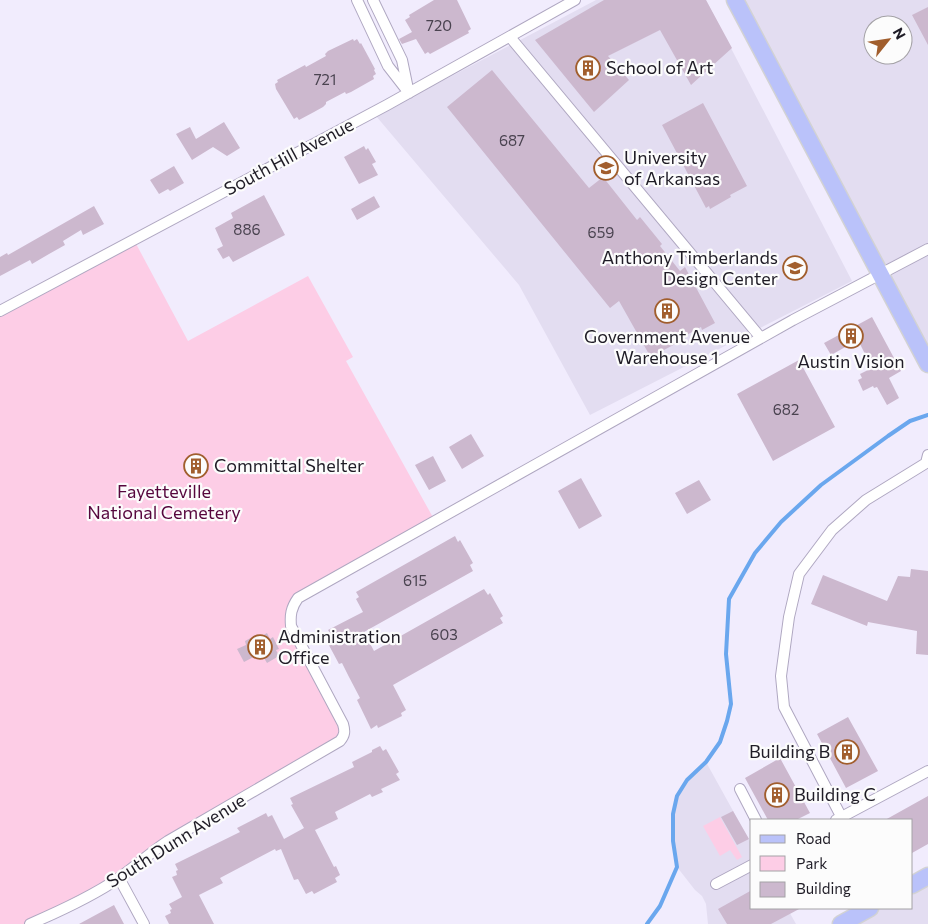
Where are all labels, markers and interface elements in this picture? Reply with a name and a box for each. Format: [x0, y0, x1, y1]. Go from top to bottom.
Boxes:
north arrow [863, 15, 913, 65]
house number: 720 [426, 16, 452, 34]
text: N [890, 24, 910, 42]
building icon: School of Art [575, 55, 601, 81]
place label: School of Art [606, 56, 713, 78]
house number: 721 [314, 70, 336, 88]
street label: South Hill Avenue [220, 113, 357, 199]
house number: 687 [499, 131, 525, 149]
place label: University of Arkansas [624, 146, 720, 189]
school or university icon: University of Arkansas [593, 155, 619, 181]
house number: 886 [233, 220, 261, 238]
house number: 659 [588, 223, 614, 241]
place label: Anthony Timberlands Design Center [602, 246, 778, 289]
school or university icon: Anthony Timberlands Design Center [782, 255, 808, 281]
building icon: Government Avenue Warehouse 1 [654, 298, 680, 324]
building icon: Austin Vision [838, 323, 864, 349]
place label: Government Avenue Warehouse 1 [584, 325, 750, 368]
place label: Austin Vision [797, 350, 905, 372]
house number: 682 [773, 400, 799, 418]
building icon: Committal Shelter [183, 453, 209, 479]
place label: Committal Shelter [214, 454, 364, 476]
park label: Fayetteville National Cemetery [87, 480, 241, 523]
house number: 615 [403, 571, 427, 589]
place label: Administration Office [278, 625, 401, 668]
house number: 603 [430, 625, 458, 643]
building icon: Administration Office [247, 634, 273, 660]
building icon: Building B [834, 739, 860, 765]
place label: Building B [749, 740, 830, 762]
building icon: Building C [764, 782, 790, 808]
place label: Building C [794, 783, 876, 805]
street label: South Dunn Avenue [102, 788, 249, 892]
legend [750, 819, 913, 909]
text: Road [796, 829, 831, 847]
text: Park [796, 854, 827, 872]
text: Building [796, 879, 851, 897]

